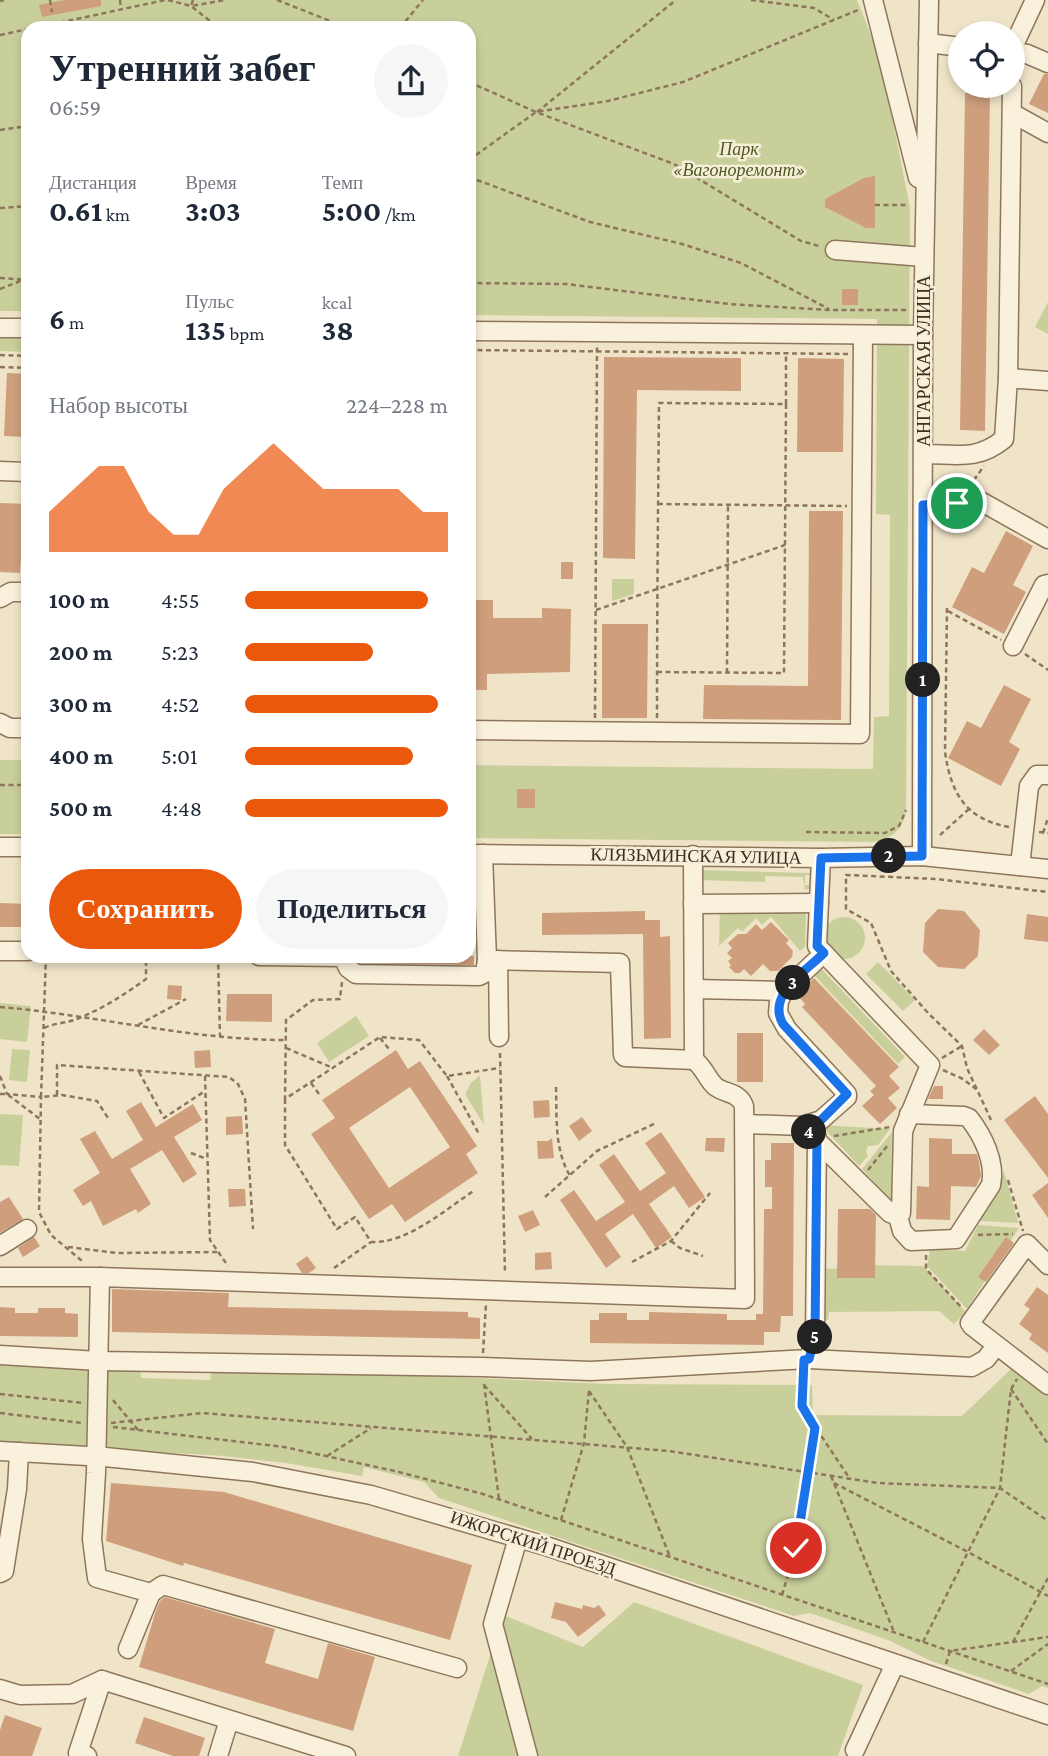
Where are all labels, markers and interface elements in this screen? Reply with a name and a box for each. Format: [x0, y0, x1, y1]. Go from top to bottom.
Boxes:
map controls [948, 21, 1025, 98]
button: locate [948, 21, 1025, 98]
button: share [374, 44, 448, 118]
text: Утренний забег [49, 47, 316, 89]
text: 06:59 [49, 94, 101, 120]
park label: Парк «Вагоноремонт» [673, 139, 805, 180]
text: Дистанция [49, 172, 137, 193]
text: Время [185, 172, 237, 193]
text: Темп [322, 172, 363, 193]
text: 0.61 [49, 194, 102, 227]
text: 3:03 [185, 194, 241, 227]
text: 5:00 [322, 194, 381, 227]
text: km [102, 204, 130, 225]
text: /km [381, 204, 416, 225]
street label: АНГАРСКАЯ УЛИЦА [914, 275, 934, 447]
text: Пульс [185, 291, 234, 312]
text: kcal [322, 292, 352, 313]
text: 6 [49, 302, 65, 335]
text: m [65, 312, 84, 333]
text: 135 [185, 313, 226, 346]
text: 38 [322, 313, 354, 346]
text: bpm [226, 323, 264, 344]
text: Набор высоты [49, 392, 188, 418]
text: 224–228 m [346, 392, 448, 418]
pin [927, 473, 987, 533]
icon: arrive [938, 484, 976, 522]
text: 100 m [49, 587, 109, 613]
text: 4:55 [161, 587, 199, 613]
text: 200 m [49, 639, 113, 665]
text: 5:23 [161, 639, 199, 665]
pin: 1 [906, 662, 940, 698]
text: 1 [919, 669, 926, 690]
text: 300 m [49, 691, 112, 717]
text: 4:52 [161, 691, 199, 717]
text: 400 m [49, 743, 113, 769]
text: 5:01 [161, 743, 198, 769]
text: 500 m [49, 795, 112, 821]
text: 4:48 [161, 795, 202, 821]
pin: 2 [872, 838, 906, 874]
street label: КЛЯЗЬМИНСКАЯ УЛИЦА [590, 844, 802, 868]
text: 2 [884, 845, 893, 866]
button: Сохранить [49, 869, 242, 949]
button: Поделиться [256, 869, 448, 949]
pin: 3 [776, 965, 810, 1000]
text: 3 [788, 972, 797, 993]
pin: 4 [792, 1114, 826, 1150]
text: 4 [803, 1121, 814, 1142]
pin: 5 [798, 1320, 832, 1354]
text: 5 [810, 1326, 819, 1347]
street label: ИЖОРСКИЙ ПРОЕЗД [448, 1507, 618, 1579]
pin [766, 1518, 826, 1578]
icon: check [777, 1529, 815, 1567]

